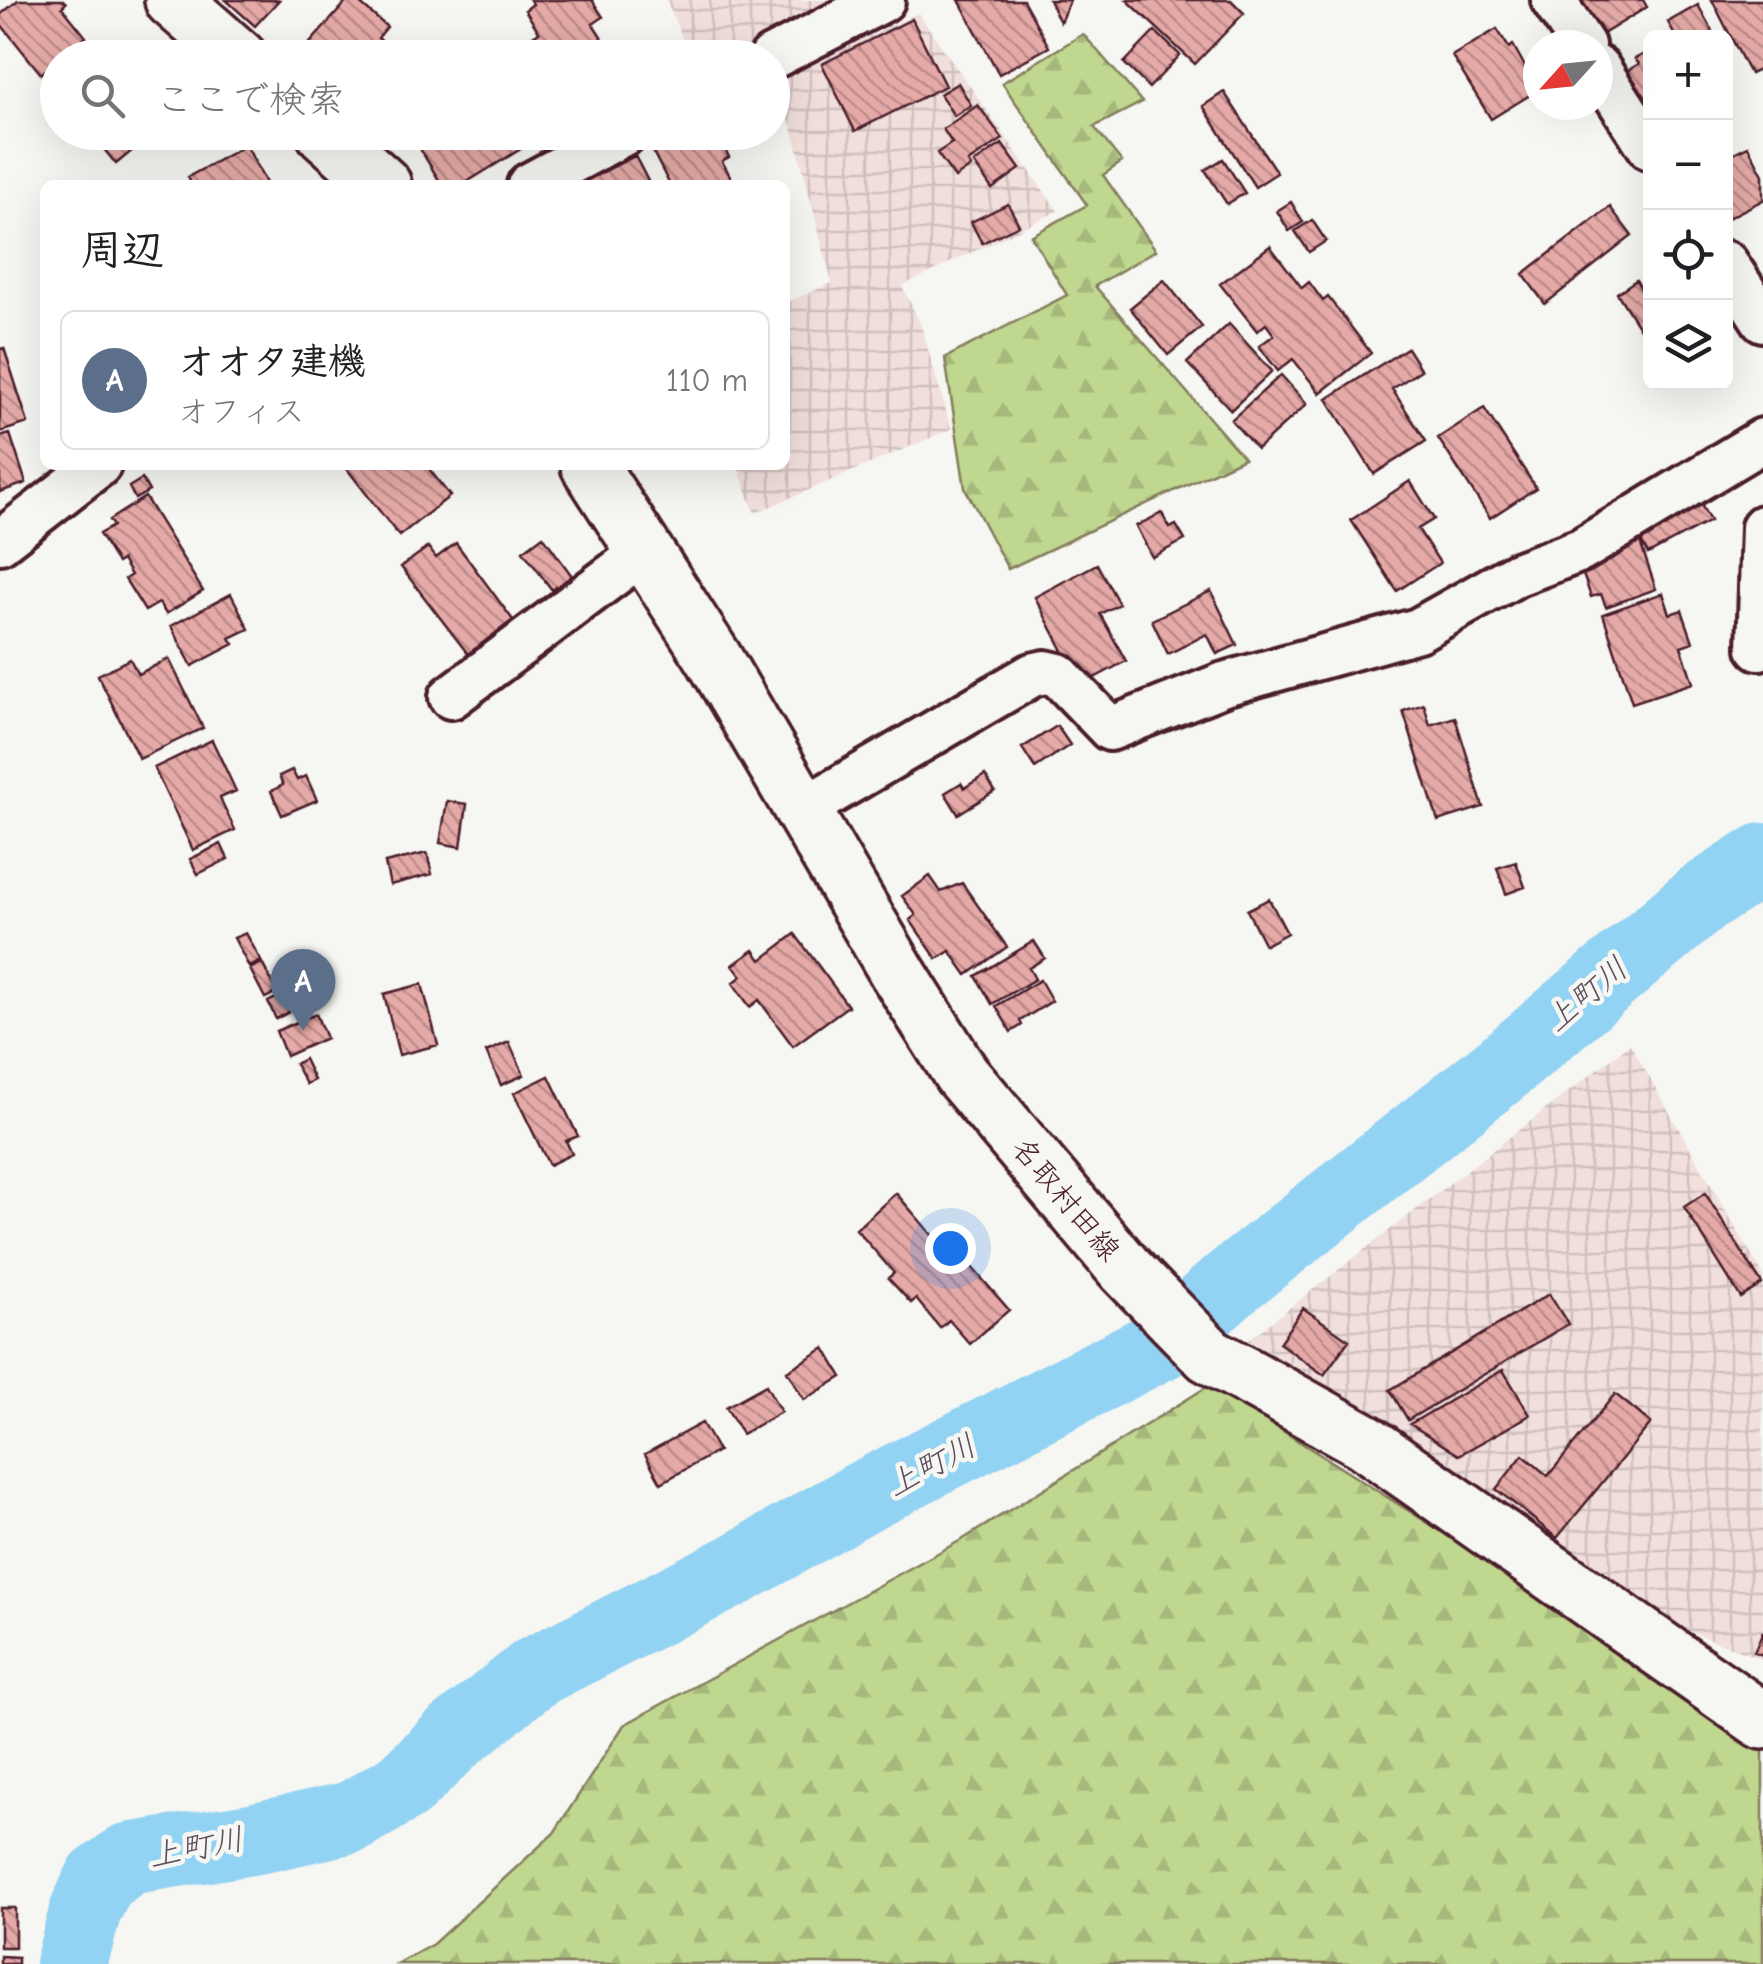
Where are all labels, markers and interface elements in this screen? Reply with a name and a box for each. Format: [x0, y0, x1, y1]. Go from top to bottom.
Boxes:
north arrow [1523, 30, 1613, 120]
map controls [1643, 30, 1733, 390]
button: + [1643, 30, 1733, 120]
search box [40, 40, 790, 150]
icon: search [75, 68, 130, 123]
text: ここで検索 [155, 78, 345, 122]
button: − [1643, 120, 1733, 210]
button: locate [1643, 210, 1733, 300]
text: 周辺 [80, 226, 164, 275]
button: layers [1643, 300, 1733, 390]
text: オオタ建機 [177, 340, 366, 384]
text: A [106, 362, 123, 399]
text: 110 m [666, 362, 748, 399]
text: オフィス [177, 393, 305, 430]
pin: A [270, 948, 336, 1031]
water label: 上町川 [1538, 949, 1635, 1039]
street label: 名取村田線 [1004, 1131, 1127, 1268]
your location [925, 1223, 976, 1274]
water label: 上町川 [880, 1427, 982, 1504]
water label: 上町川 [145, 1820, 247, 1875]

